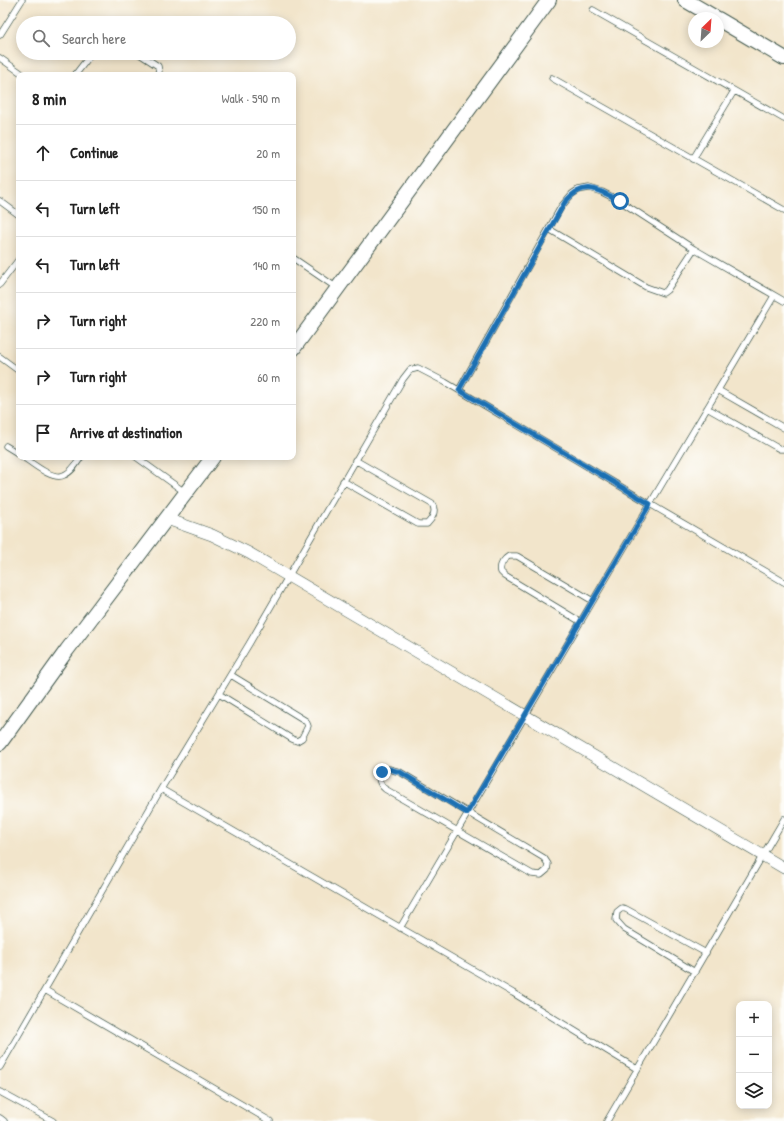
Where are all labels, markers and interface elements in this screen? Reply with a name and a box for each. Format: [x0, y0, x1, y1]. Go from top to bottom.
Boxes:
north arrow [688, 12, 724, 48]
search box [16, 16, 296, 60]
icon: search [30, 27, 52, 49]
text: Search here [62, 28, 126, 49]
text: 8 min [32, 87, 66, 110]
text: Walk · 590 m [222, 89, 280, 107]
icon: ahead [32, 142, 54, 164]
text: Continue [70, 142, 118, 163]
text: 20 m [256, 144, 280, 162]
route start [611, 192, 629, 210]
icon: left [32, 198, 54, 220]
text: Turn left [70, 198, 120, 219]
text: 150 m [252, 200, 280, 218]
icon: left [32, 254, 54, 276]
text: Turn left [70, 254, 120, 275]
text: 140 m [253, 256, 280, 274]
icon: right [32, 310, 54, 332]
text: Turn right [70, 310, 126, 331]
text: 220 m [250, 312, 280, 330]
icon: right [32, 366, 54, 388]
text: Turn right [70, 366, 126, 387]
text: 60 m [257, 368, 280, 386]
icon: arrive [32, 422, 54, 444]
text: Arrive at destination [70, 422, 182, 443]
route end [373, 763, 391, 781]
map controls [736, 1001, 772, 1109]
button: + [736, 1001, 772, 1037]
button: − [736, 1037, 772, 1073]
button: layers [736, 1073, 772, 1109]

